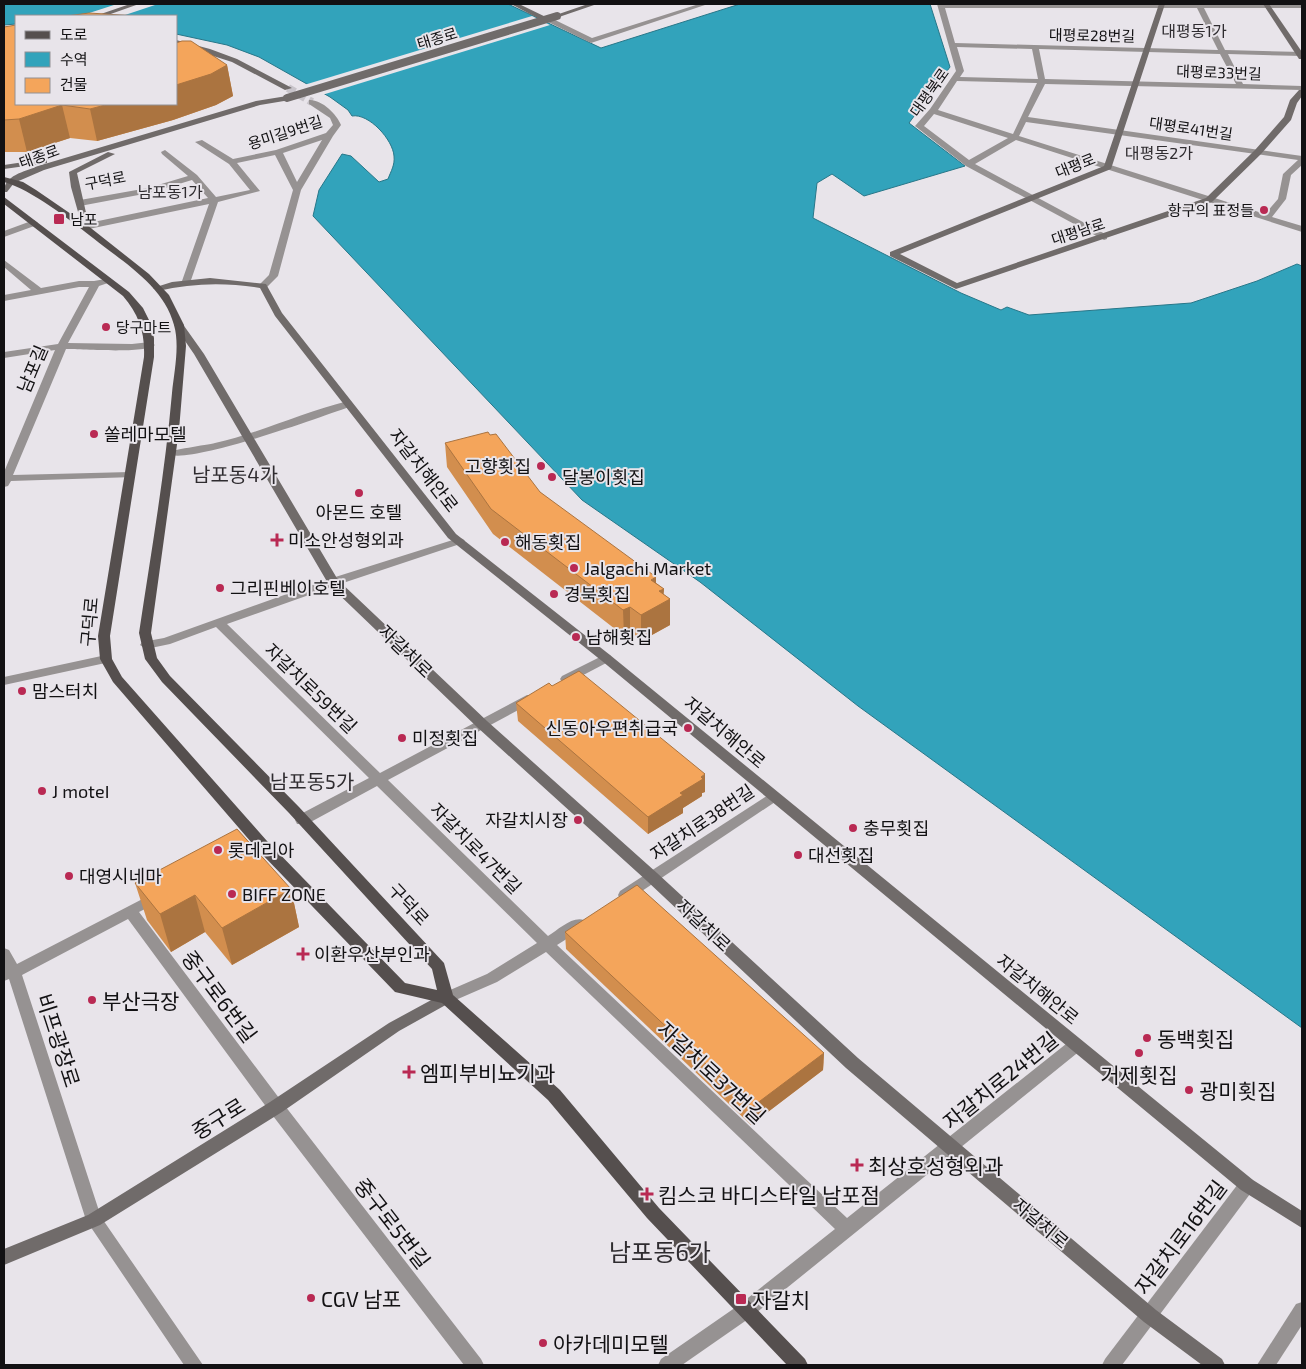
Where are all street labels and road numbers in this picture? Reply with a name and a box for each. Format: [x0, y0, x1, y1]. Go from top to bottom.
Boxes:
street label: 태종로 [415, 23, 459, 53]
street label: 대평로28번길 [1049, 25, 1135, 45]
street label: 대평로33번길 [1176, 62, 1262, 82]
street label: 대평북로 [906, 64, 952, 120]
street label: 용미길9번길 [245, 111, 325, 153]
street label: 대평로41번길 [1148, 113, 1234, 143]
street label: 태종로 [16, 140, 62, 172]
street label: 대평로 [1052, 149, 1098, 181]
street label: 구덕로 [83, 167, 127, 193]
street label: 대평남로 [1049, 214, 1107, 248]
street label: 남포길 [12, 342, 52, 396]
street label: 자갈치해안로 [385, 424, 463, 516]
street label: 구덕로 [76, 596, 102, 648]
street label: 자갈치로 [375, 620, 437, 682]
street label: 자갈치로59번길 [260, 639, 362, 737]
street label: 자갈치해안로 [680, 692, 770, 772]
street label: 자갈치로38번길 [646, 779, 758, 865]
street label: 자갈치로47번길 [426, 798, 526, 898]
street label: 구덕로 [384, 878, 434, 930]
street label: 자갈치로 [672, 894, 736, 956]
street label: 중구로6번길 [177, 945, 263, 1047]
street label: 자갈치해안로 [992, 949, 1084, 1029]
street label: 비프광장로 [32, 990, 86, 1090]
street label: 자갈치로37번길 [653, 1016, 771, 1128]
street label: 자갈치로24번길 [937, 1026, 1063, 1134]
street label: 중구로 [187, 1092, 249, 1144]
street label: 중구로5번길 [350, 1173, 436, 1273]
street label: 자갈치로16번길 [1129, 1175, 1231, 1299]
street label: 자갈치로 [1009, 1193, 1073, 1253]

